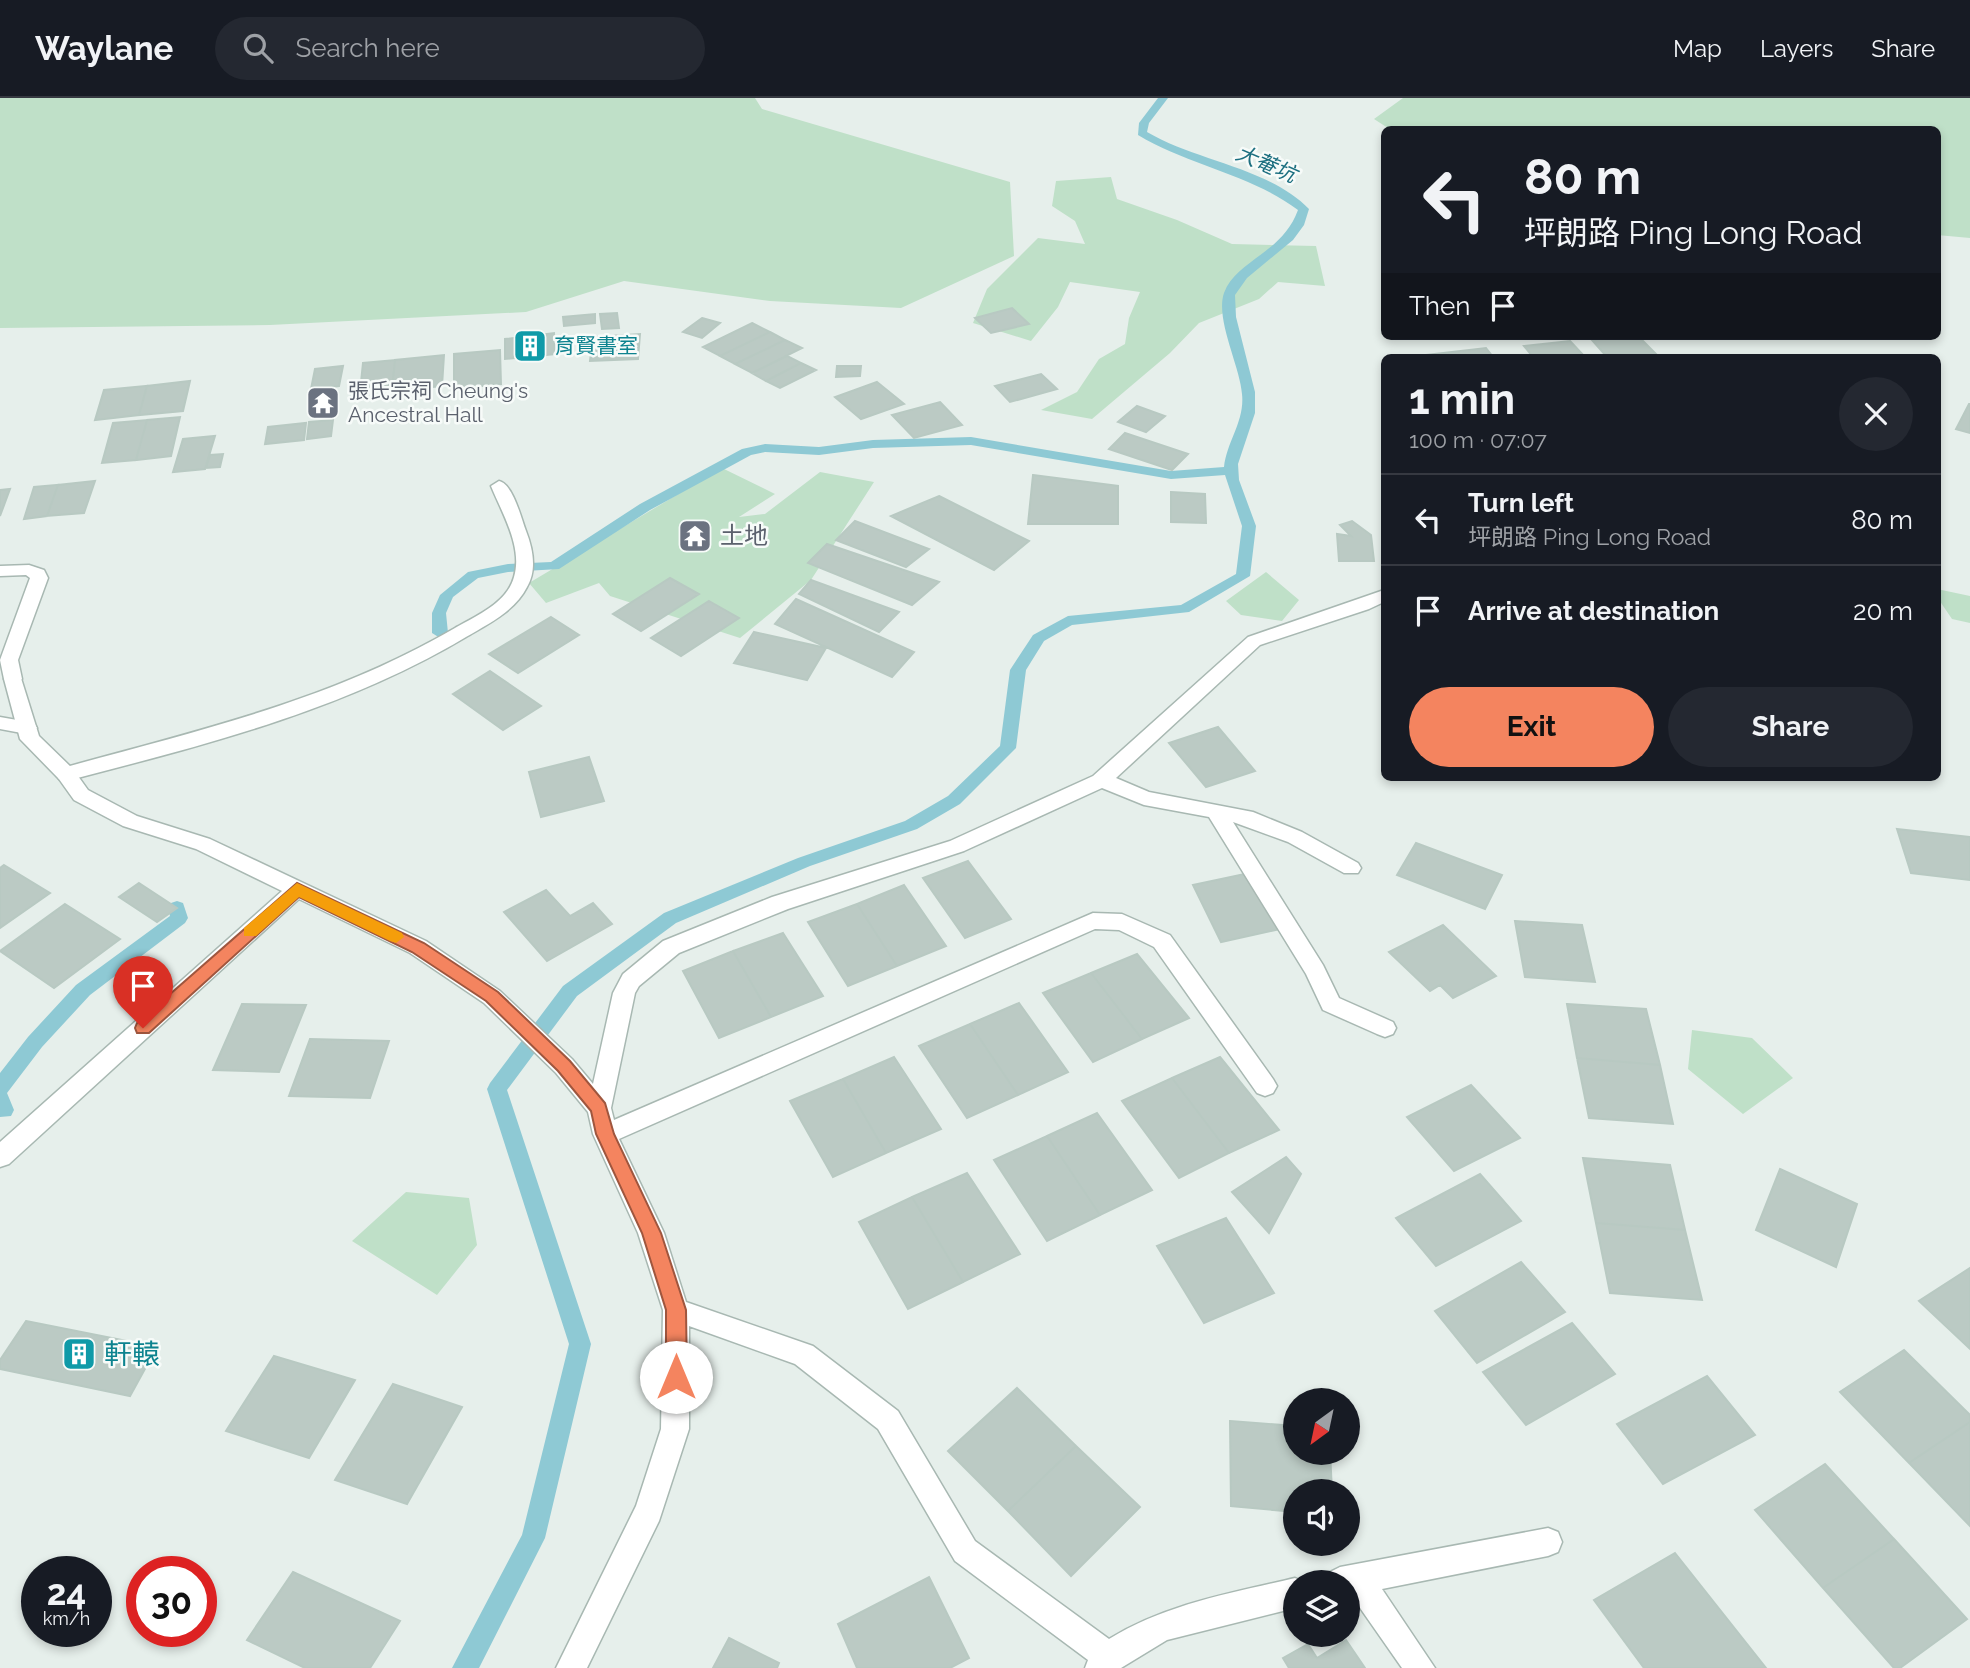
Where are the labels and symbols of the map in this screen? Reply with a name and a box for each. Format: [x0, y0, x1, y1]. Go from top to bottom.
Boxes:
water label: 大菴坑 [1232, 140, 1303, 189]
building icon: 育賢書室 [511, 327, 549, 365]
place label: 育賢書室 [554, 333, 638, 358]
place label: 張氏宗祠 Cheung's Ancestral Hall [348, 378, 528, 427]
temple icon: 張氏宗祠 Cheung's Ancestral Hall [304, 384, 342, 422]
temple icon: 土地 [676, 517, 714, 555]
place label: 土地 [720, 521, 768, 550]
pin [113, 956, 173, 1028]
building icon: 軒轅 [60, 1335, 98, 1373]
place label: 軒轅 [104, 1338, 160, 1371]
position arrow [639, 1340, 713, 1414]
north arrow [1283, 1388, 1360, 1465]
speed limit sign: 30 [126, 1556, 217, 1647]

